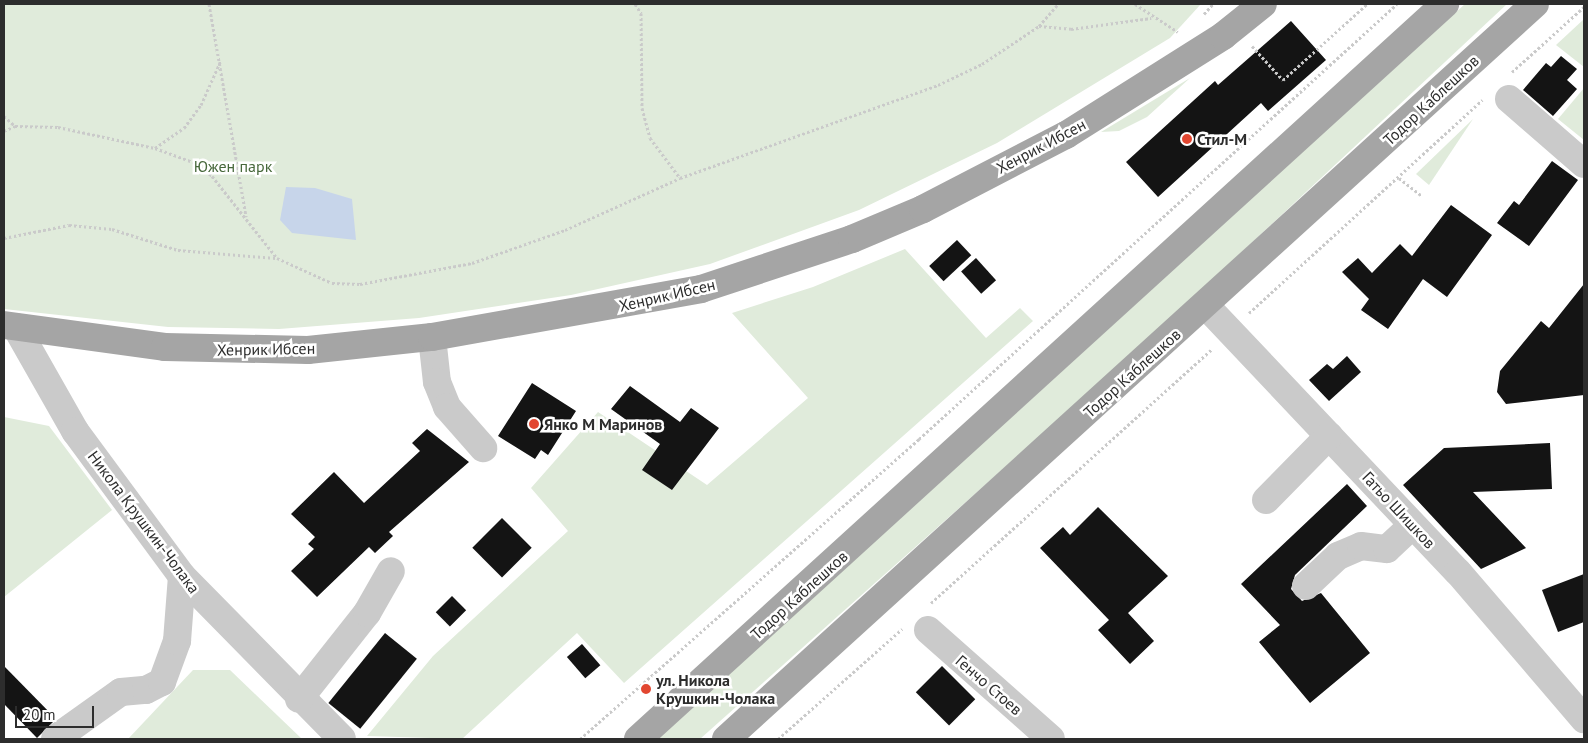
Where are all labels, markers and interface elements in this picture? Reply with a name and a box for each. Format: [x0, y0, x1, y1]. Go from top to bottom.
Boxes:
street label: Тодор Каблешков [1379, 51, 1483, 149]
street label: Хенрик Ибсен [993, 114, 1089, 178]
place label: Стил-М [1197, 129, 1247, 149]
marker: Стил-М [1181, 133, 1193, 145]
park label: Южен парк [194, 156, 272, 176]
street label: Хенрик Ибсен [617, 275, 717, 315]
street label: Тодор Каблешков [1080, 325, 1184, 421]
street label: Хенрик Ибсен [217, 339, 315, 359]
place label: Янко М Маринов [544, 414, 662, 434]
marker: Янко М Маринов [528, 418, 540, 430]
street label: Никола Крушкин-Чолака [84, 447, 204, 597]
street label: Гатьо Шишков [1358, 468, 1440, 552]
street label: Тодор Каблешков [747, 547, 851, 643]
street label: Генчо Стоев [952, 651, 1026, 719]
place label: ул. Никола Крушкин-Чолака [656, 670, 775, 708]
marker: ул. Никола Крушкин-Чолака [640, 683, 652, 695]
scale bar [18, 696, 96, 728]
text: 20 m [23, 705, 56, 724]

